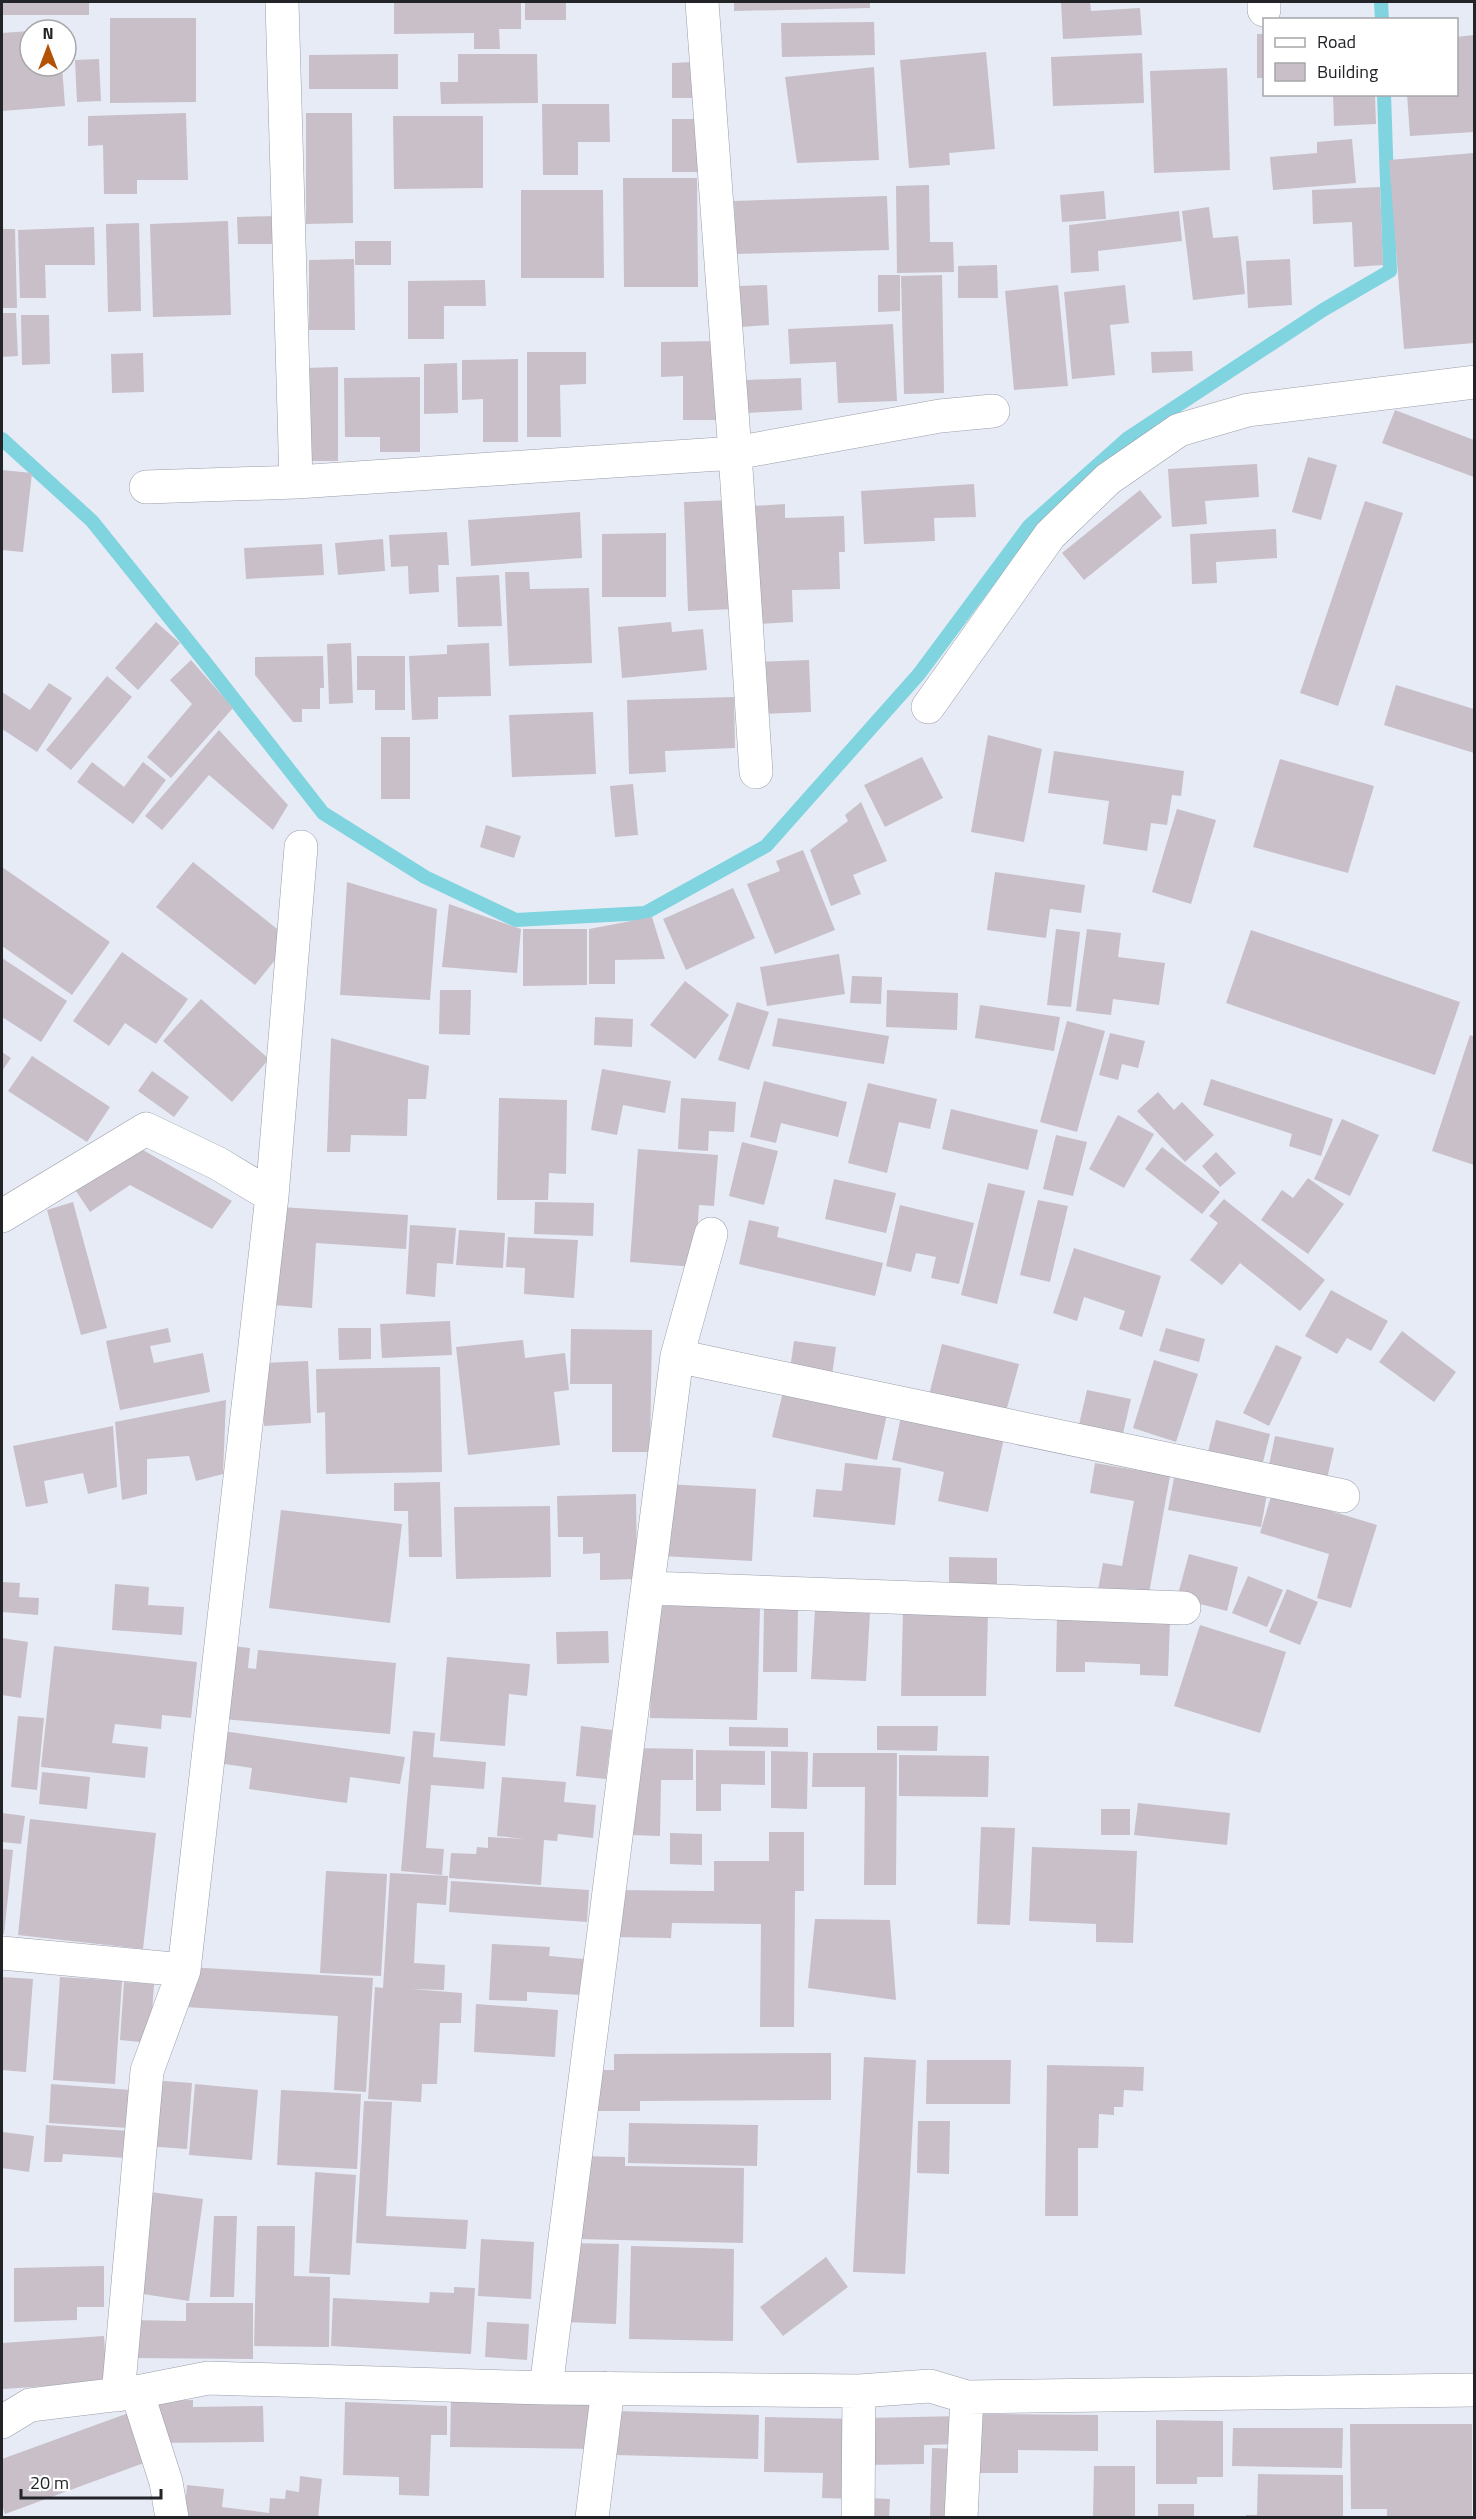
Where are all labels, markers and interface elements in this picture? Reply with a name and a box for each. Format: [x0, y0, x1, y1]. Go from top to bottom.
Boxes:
north arrow [18, 18, 78, 78]
legend [1263, 18, 1458, 96]
text: N [42, 21, 54, 45]
text: Road [1317, 28, 1356, 55]
text: Building [1317, 58, 1378, 85]
scale bar [21, 2462, 160, 2500]
text: 20 m [30, 2469, 69, 2496]

